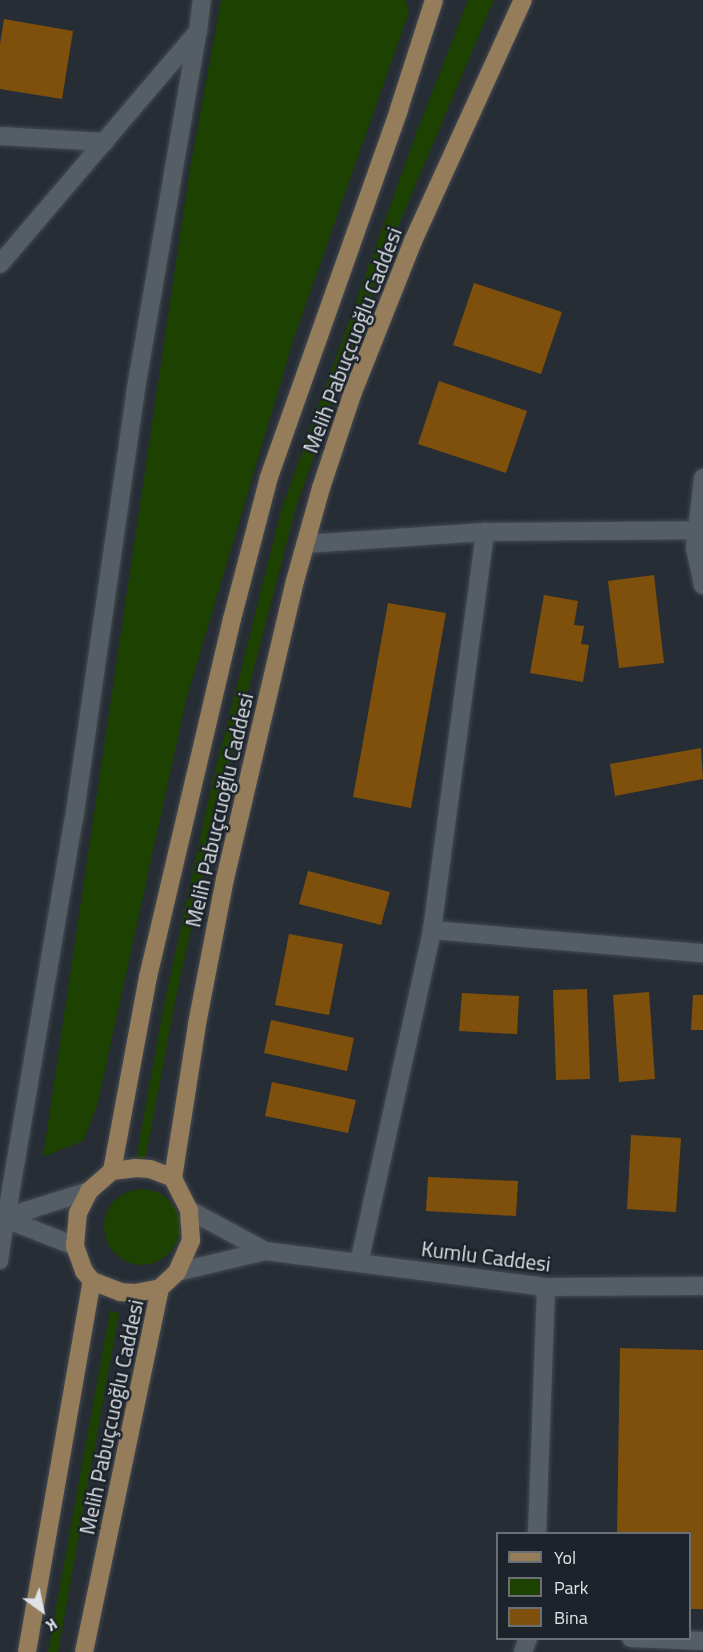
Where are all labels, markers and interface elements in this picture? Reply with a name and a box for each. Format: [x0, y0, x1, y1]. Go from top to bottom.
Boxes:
street label: Melih Pabuçcuoğlu Caddesi [297, 224, 407, 456]
street label: Melih Pabuçcuoğlu Caddesi [180, 690, 258, 930]
street label: Kumlu Caddesi [420, 1236, 552, 1276]
street label: Melih Pabuçcuoğlu Caddesi [74, 1297, 148, 1537]
legend [496, 1532, 691, 1640]
text: Yol [554, 1544, 576, 1571]
text: Park [554, 1574, 588, 1601]
north arrow [12, 1580, 72, 1640]
text: Bina [554, 1604, 588, 1631]
text: K [41, 1612, 62, 1638]

